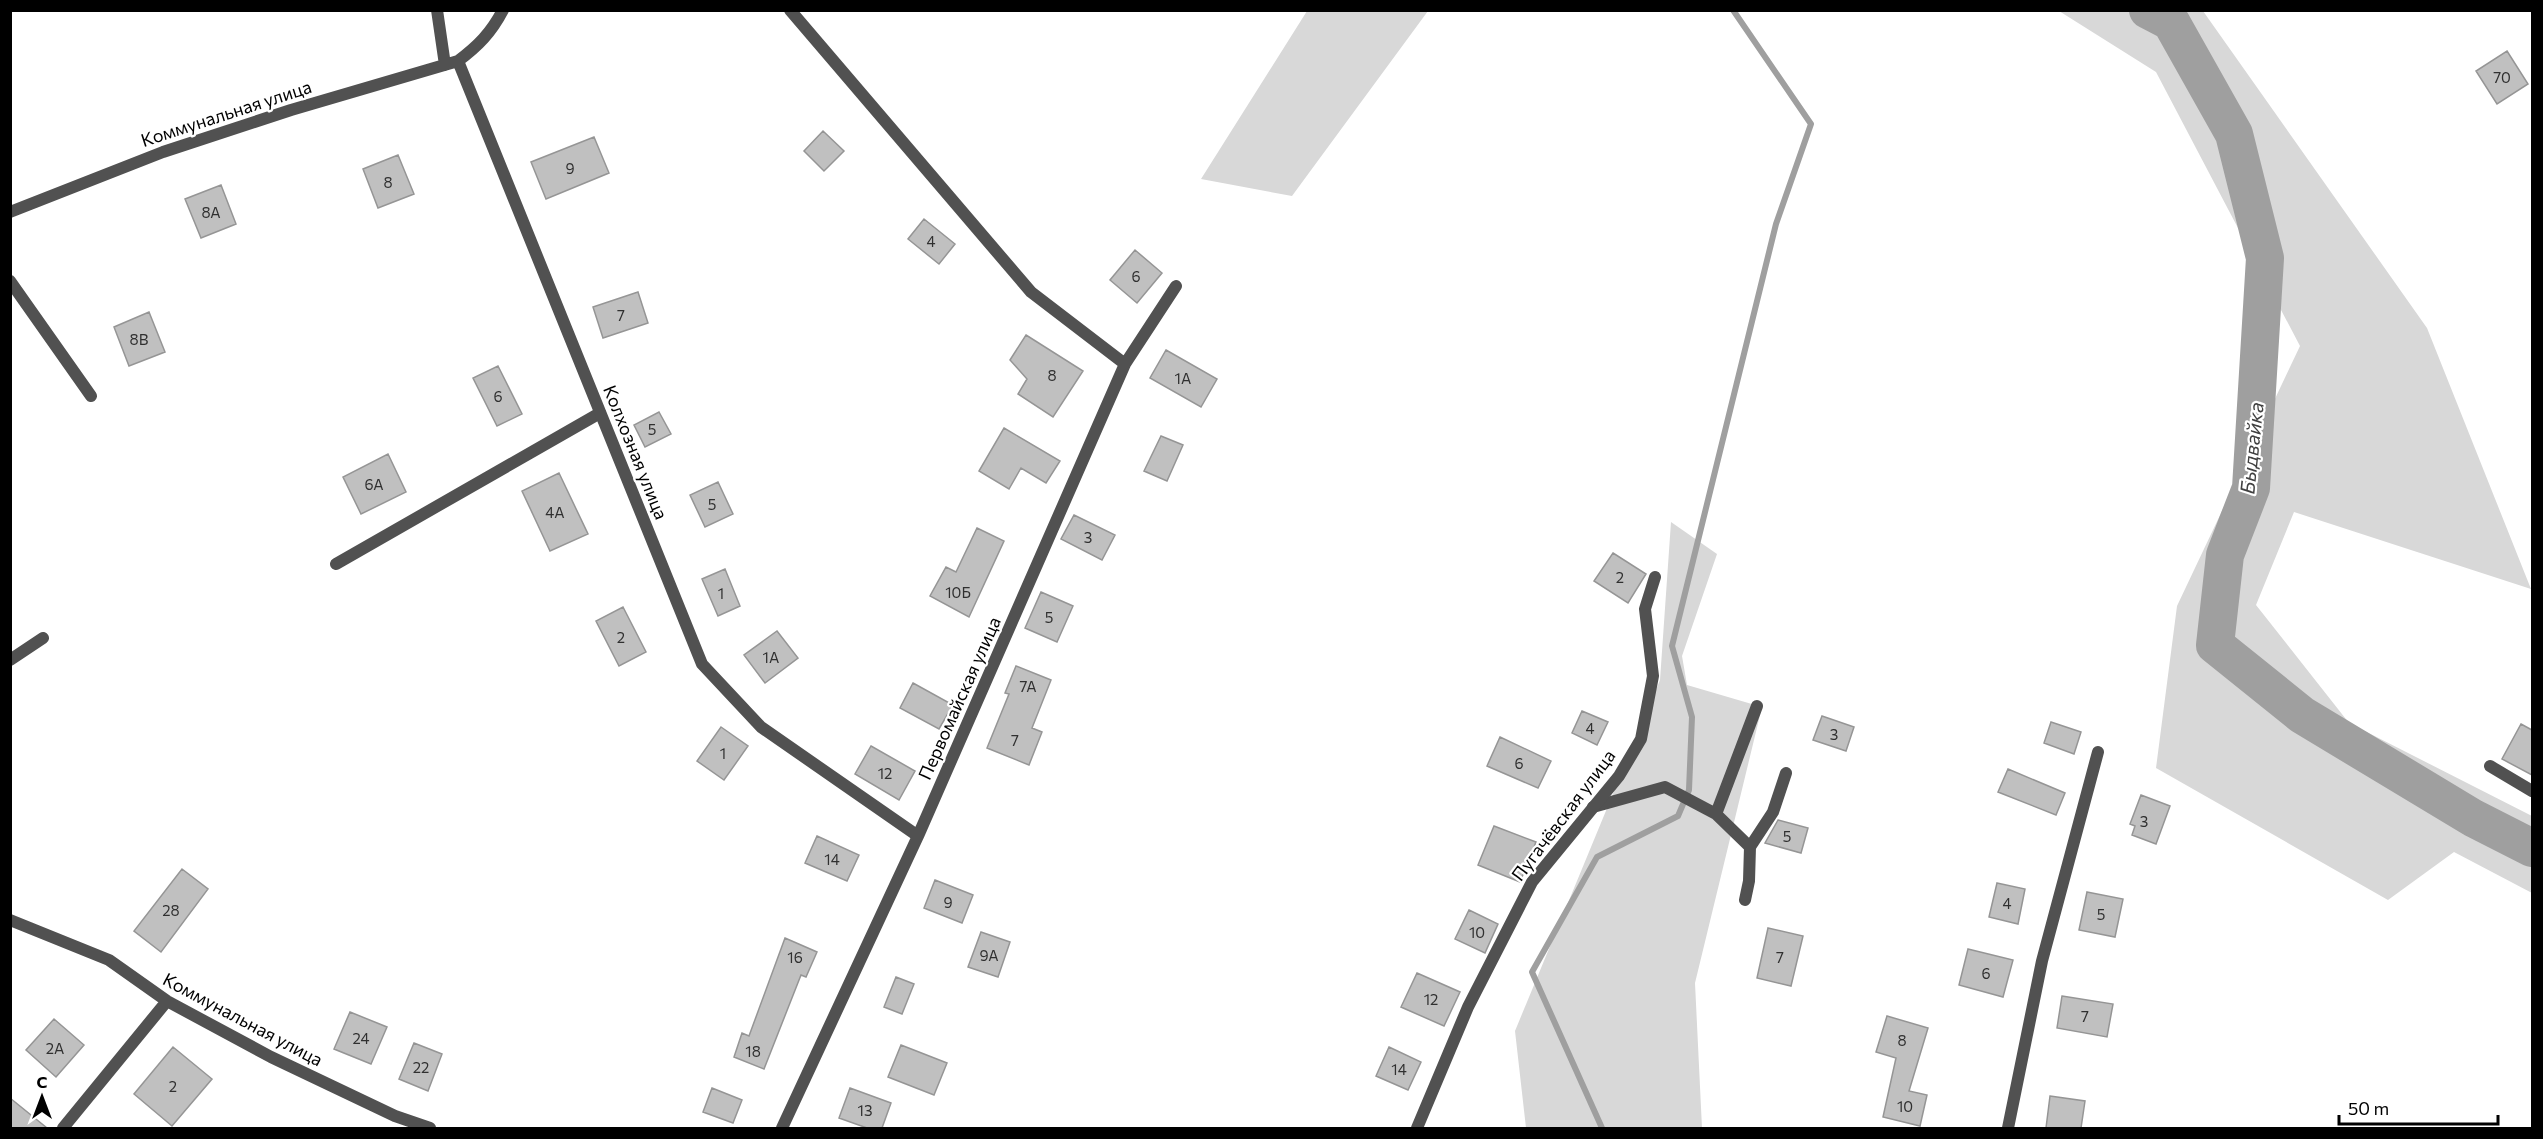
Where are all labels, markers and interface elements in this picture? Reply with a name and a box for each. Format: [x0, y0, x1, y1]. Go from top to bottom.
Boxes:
house number: 70 [2493, 68, 2511, 86]
street label: Коммунальная улица [138, 75, 314, 151]
house number: 9 [565, 159, 575, 177]
house number: 8 [383, 173, 393, 191]
house number: 8А [201, 203, 221, 221]
house number: 4 [927, 232, 936, 250]
house number: 6 [1131, 267, 1141, 285]
house number: 7 [617, 306, 625, 324]
house number: 8В [130, 330, 149, 348]
house number: 8 [1047, 366, 1057, 384]
house number: 1А [1175, 369, 1191, 387]
street label: Колхозная улица [599, 382, 673, 522]
house number: 6 [493, 387, 503, 405]
water label: Быдвайка [2234, 401, 2268, 495]
house number: 5 [648, 420, 656, 438]
house number: 6А [364, 475, 384, 493]
house number: 5 [708, 495, 716, 513]
house number: 4А [545, 503, 565, 521]
house number: 3 [1084, 528, 1092, 546]
house number: 2 [1616, 568, 1624, 586]
house number: 10Б [945, 583, 971, 601]
house number: 1 [718, 584, 724, 602]
house number: 5 [1045, 608, 1053, 626]
street label: Первомайская улица [913, 613, 1005, 783]
house number: 2 [617, 628, 625, 646]
house number: 1А [763, 648, 779, 666]
house number: 7А [1019, 677, 1037, 695]
house number: 4 [1586, 719, 1595, 737]
house number: 3 [1830, 725, 1838, 743]
house number: 7 [1011, 731, 1019, 749]
house number: 1 [720, 744, 726, 762]
street label: Пугачёвская улица [1506, 745, 1620, 885]
house number: 6 [1514, 754, 1524, 772]
house number: 12 [878, 764, 892, 782]
house number: 3 [2140, 812, 2148, 830]
house number: 5 [1783, 827, 1791, 845]
house number: 14 [824, 850, 840, 868]
house number: 9 [943, 893, 953, 911]
house number: 4 [2003, 894, 2012, 912]
house number: 28 [162, 901, 180, 919]
house number: 5 [2097, 905, 2105, 923]
house number: 10 [1469, 923, 1485, 941]
house number: 9А [979, 946, 999, 964]
house number: 16 [787, 948, 803, 966]
house number: 7 [1776, 948, 1784, 966]
house number: 6 [1981, 964, 1991, 982]
street label: Коммунальная улица [159, 968, 327, 1070]
house number: 12 [1424, 990, 1438, 1008]
house number: 7 [2081, 1007, 2089, 1025]
house number: 24 [352, 1029, 370, 1047]
house number: 8 [1897, 1031, 1907, 1049]
house number: 2А [46, 1039, 64, 1057]
house number: 18 [745, 1042, 761, 1060]
house number: 22 [413, 1058, 429, 1076]
house number: 14 [1391, 1060, 1407, 1078]
north arrow [12, 1067, 72, 1127]
text: С [37, 1072, 48, 1091]
house number: 2 [169, 1077, 177, 1095]
scale bar [2339, 1088, 2498, 1126]
house number: 10 [1897, 1097, 1913, 1115]
text: 50 m [2348, 1097, 2389, 1119]
house number: 13 [858, 1101, 872, 1119]

